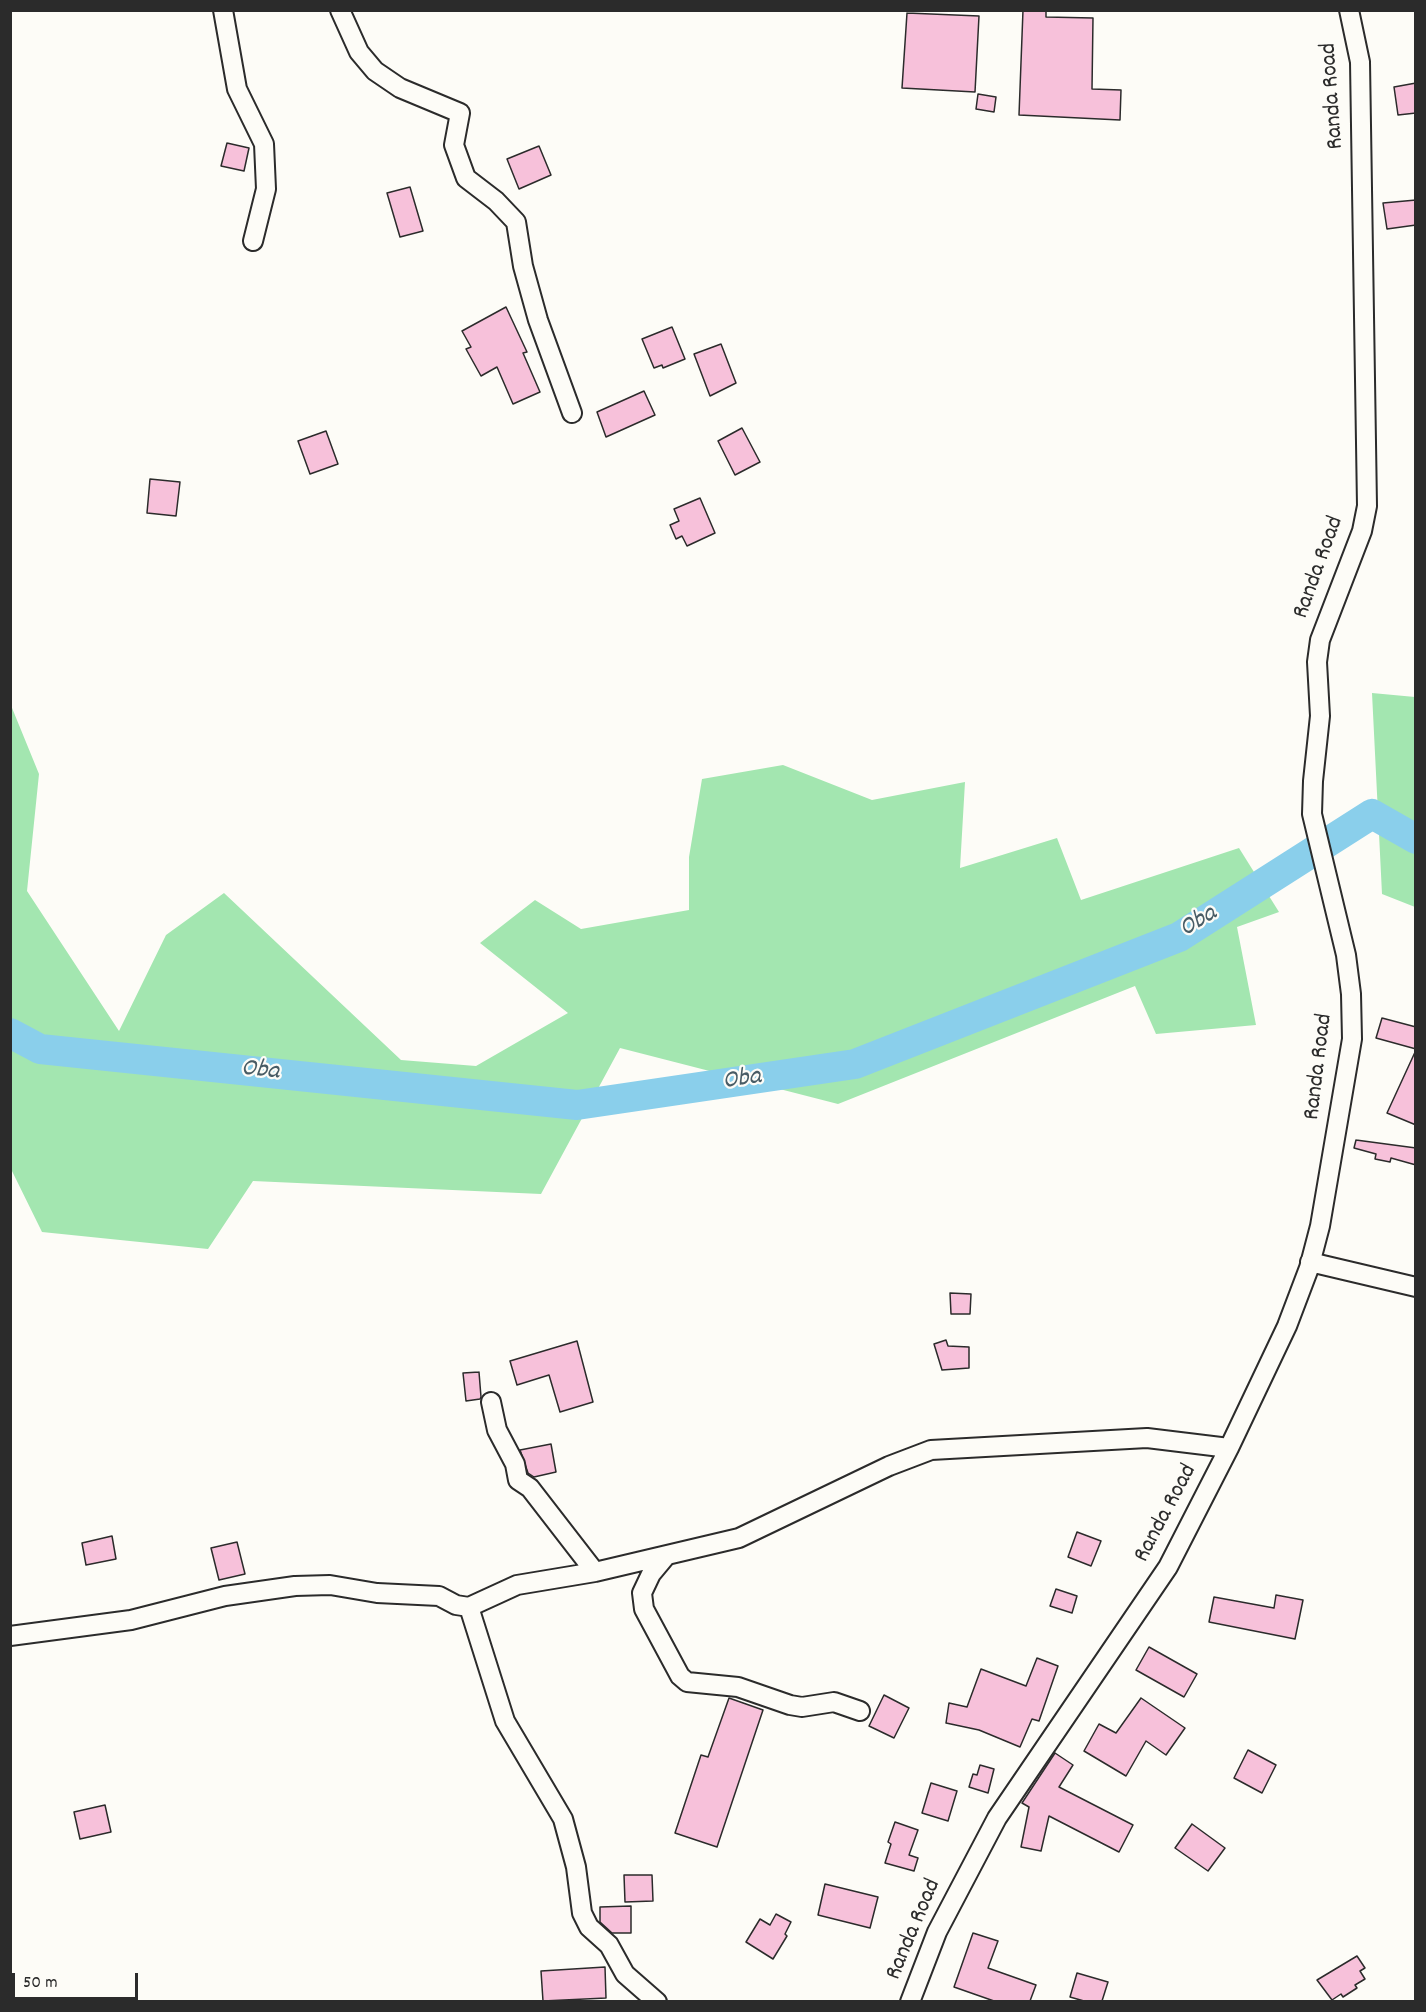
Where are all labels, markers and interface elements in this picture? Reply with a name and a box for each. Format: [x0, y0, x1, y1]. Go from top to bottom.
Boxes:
street label: Randa Road [1316, 42, 1352, 150]
street label: Randa Road [1288, 513, 1352, 623]
water label: Oba [1175, 900, 1223, 946]
street label: Randa Road [1299, 1012, 1341, 1122]
water label: Oba [239, 1054, 281, 1090]
water label: Oba [721, 1063, 763, 1099]
street label: Randa Road [1129, 1460, 1205, 1568]
street label: Randa Road [881, 1875, 949, 1985]
scale bar [15, 1961, 141, 1999]
text: 50 m [23, 1971, 58, 1996]

